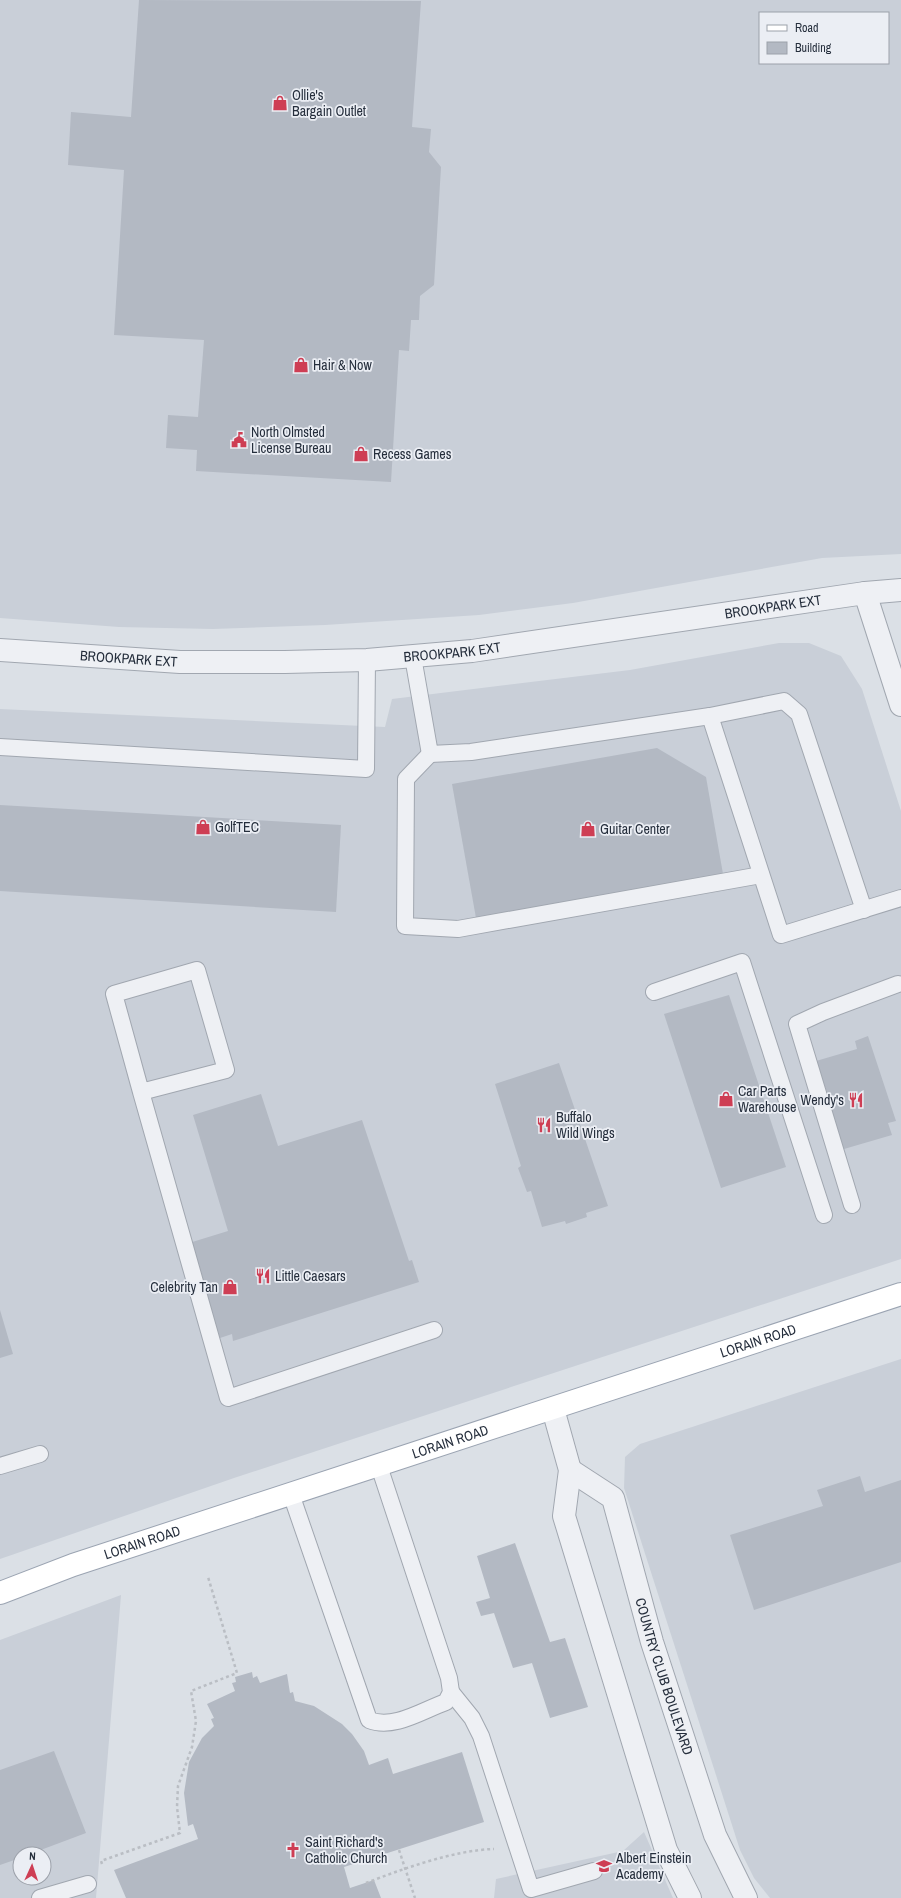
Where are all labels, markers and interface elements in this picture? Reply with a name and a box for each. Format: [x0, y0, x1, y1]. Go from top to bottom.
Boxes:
legend [759, 12, 889, 64]
text: Road [795, 20, 819, 36]
text: Building [795, 40, 832, 56]
place label: Ollie's Bargain Outlet [292, 86, 366, 120]
shop icon: Ollie's Bargain Outlet [271, 94, 289, 112]
shop icon: Hair & Now [292, 356, 310, 374]
place label: Hair & Now [313, 356, 372, 374]
place label: North Olmsted License Bureau [251, 423, 331, 457]
public building icon: North Olmsted License Bureau [230, 431, 248, 449]
shop icon: Recess Games [352, 445, 370, 463]
place label: Recess Games [373, 445, 452, 463]
street label: BROOKPARK EXT [723, 591, 822, 623]
street label: BROOKPARK EXT [403, 638, 502, 666]
street label: BROOKPARK EXT [79, 646, 178, 671]
shop icon: GolfTEC [194, 818, 212, 836]
place label: GolfTEC [215, 818, 259, 836]
shop icon: Guitar Center [579, 820, 597, 838]
place label: Guitar Center [600, 820, 670, 838]
place label: Car Parts Warehouse [738, 1082, 796, 1116]
shop icon: Car Parts Warehouse [717, 1090, 735, 1108]
place label: Wendy's [801, 1091, 844, 1109]
restaurant icon: Wendy's [847, 1091, 865, 1109]
place label: Buffalo Wild Wings [556, 1108, 615, 1142]
restaurant icon: Buffalo Wild Wings [535, 1116, 553, 1134]
restaurant icon: Little Caesars [254, 1267, 272, 1285]
place label: Little Caesars [275, 1267, 346, 1285]
place label: Celebrity Tan [150, 1278, 218, 1296]
shop icon: Celebrity Tan [221, 1278, 239, 1296]
street label: LORAIN ROAD [718, 1320, 798, 1362]
street label: LORAIN ROAD [410, 1421, 491, 1462]
street label: LORAIN ROAD [102, 1521, 183, 1563]
street label: COUNTRY CLUB BOULEVARD [631, 1596, 697, 1757]
place label: Saint Richard's Catholic Church [305, 1833, 387, 1867]
church icon: Saint Richard's Catholic Church [284, 1841, 302, 1859]
north arrow [12, 1846, 52, 1886]
text: N [29, 1849, 36, 1863]
place label: Albert Einstein Academy [615, 1849, 691, 1883]
school or university icon: Albert Einstein Academy [595, 1857, 613, 1875]

